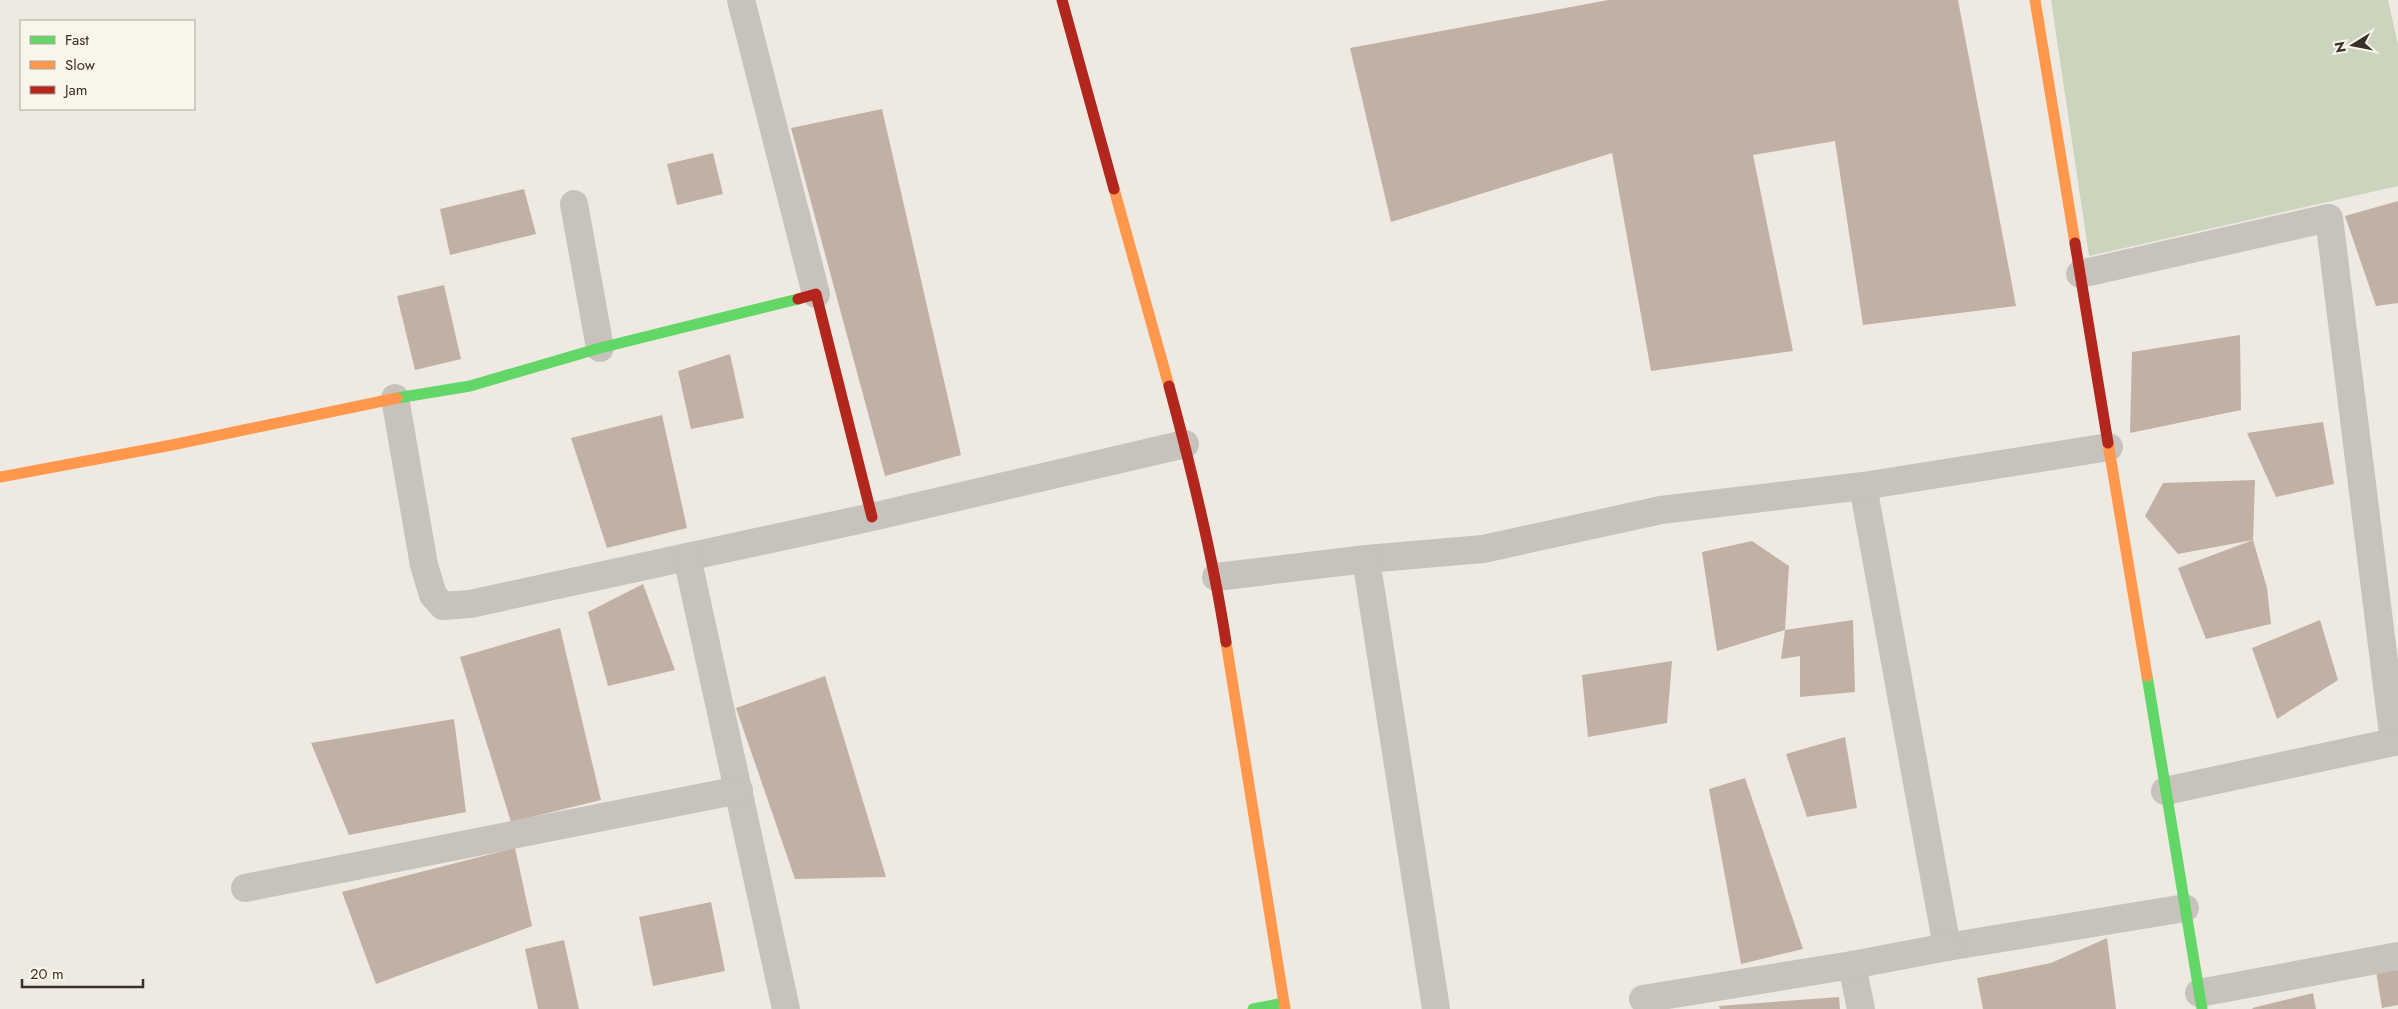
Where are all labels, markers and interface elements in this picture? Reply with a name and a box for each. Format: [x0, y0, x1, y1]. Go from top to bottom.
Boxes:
legend [20, 20, 195, 110]
north arrow [2328, 20, 2378, 70]
text: Fast [65, 29, 89, 51]
text: N [2329, 40, 2351, 54]
text: Slow [65, 54, 96, 76]
text: Jam [63, 79, 88, 101]
scale bar [22, 956, 144, 988]
text: 20 m [30, 963, 64, 985]

